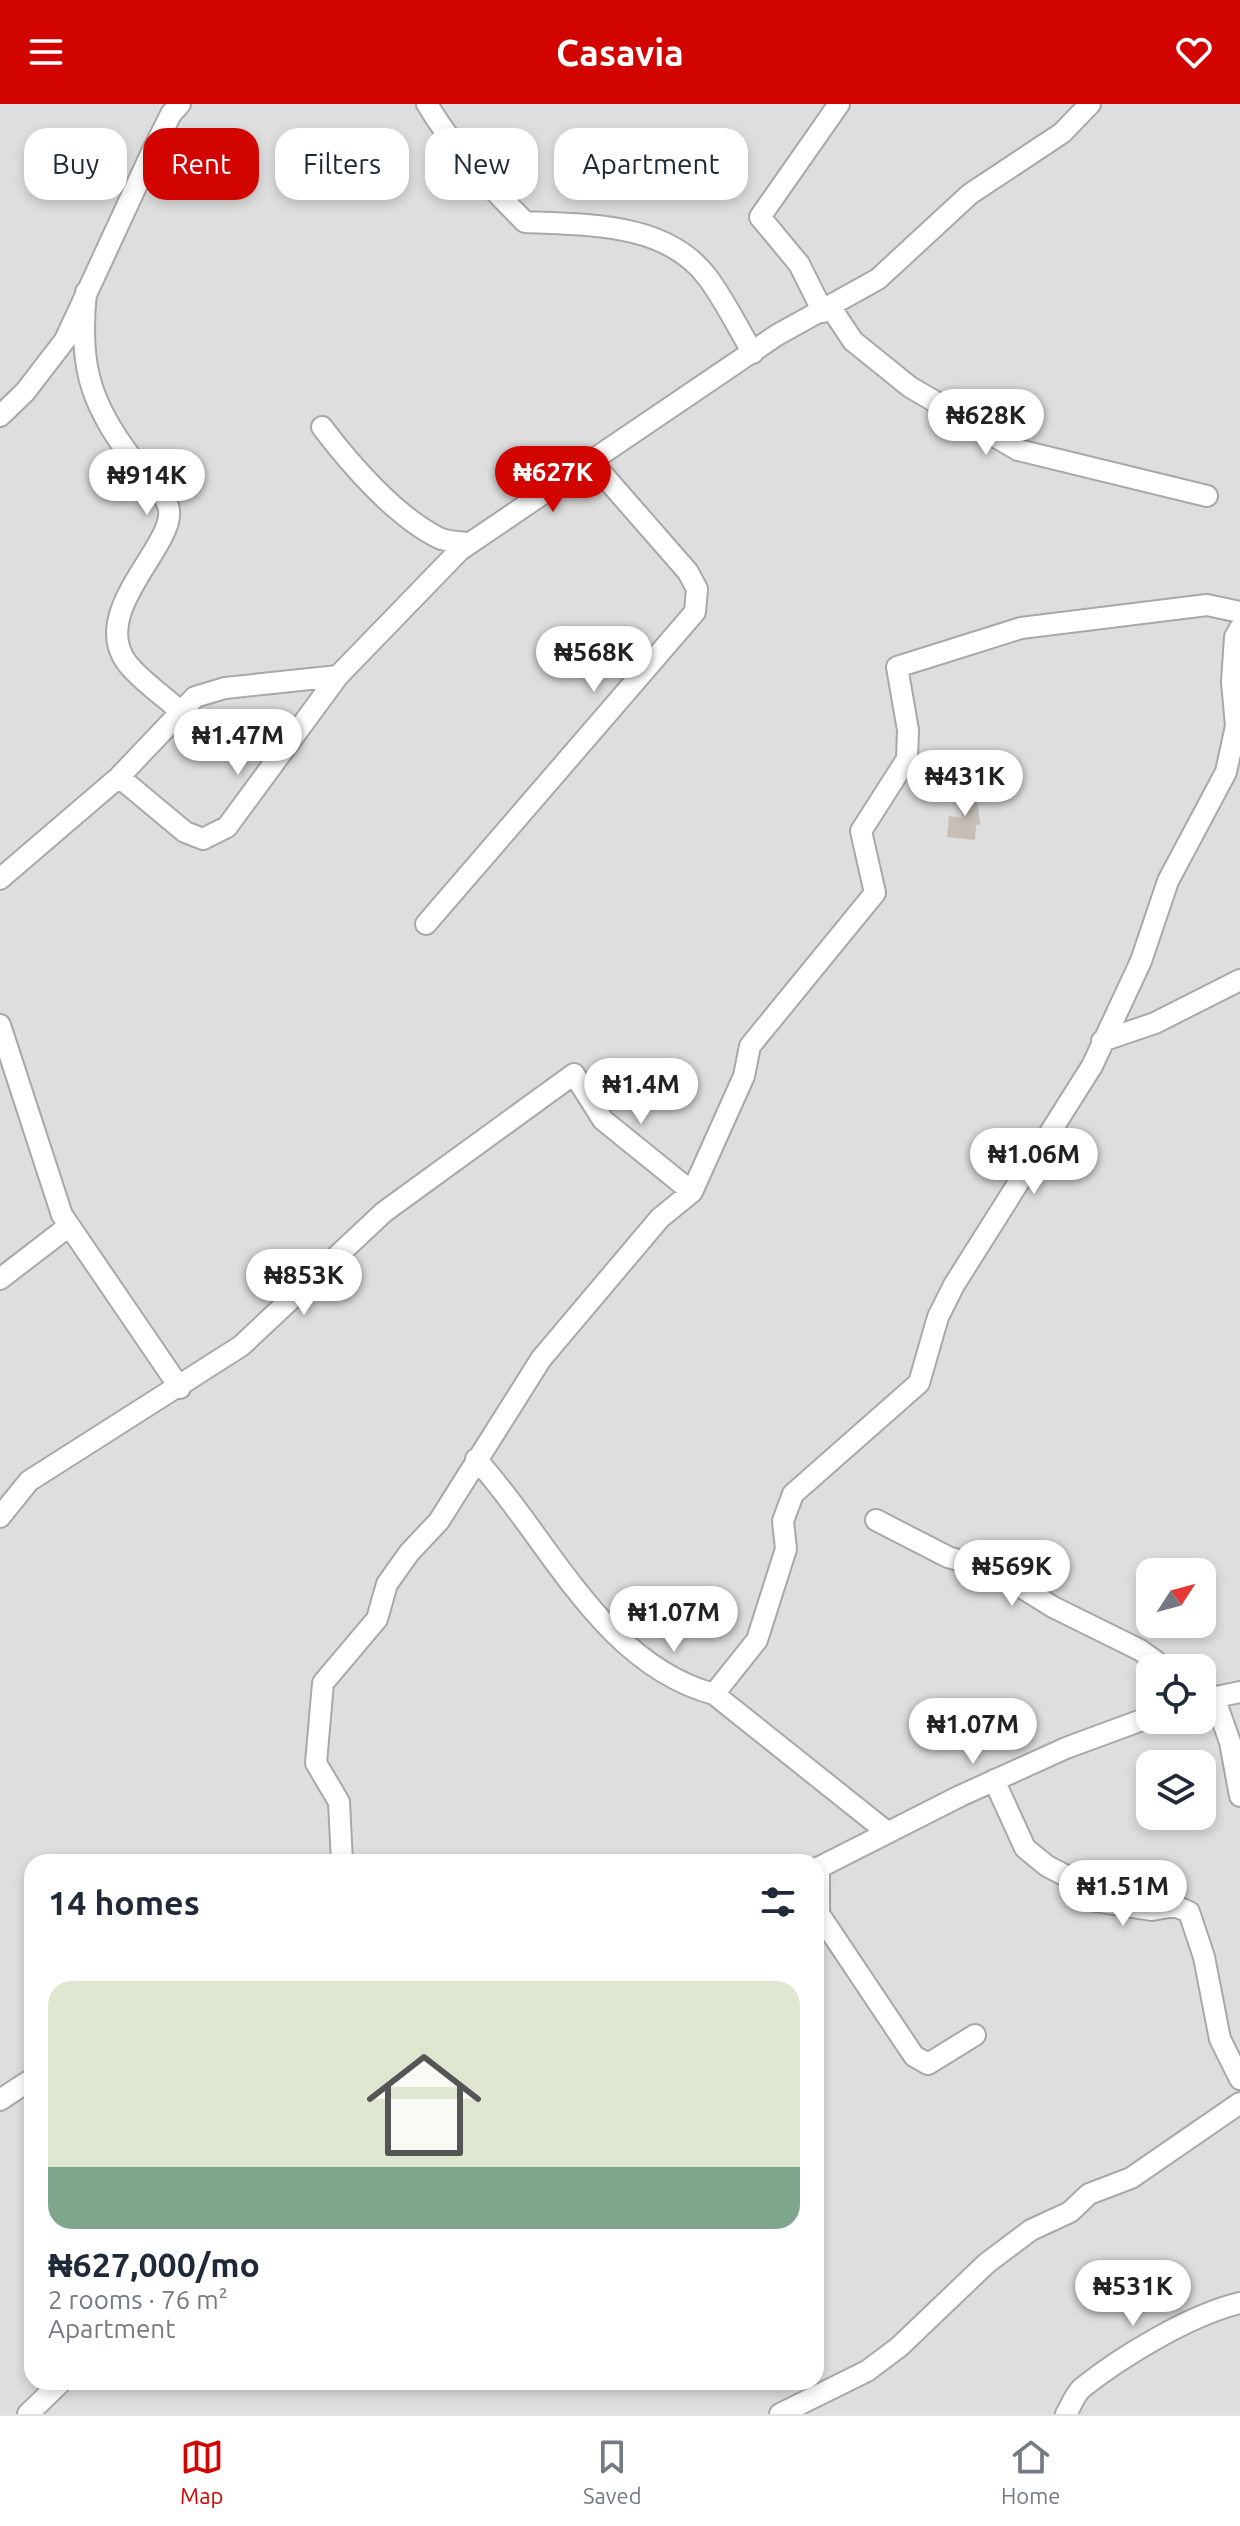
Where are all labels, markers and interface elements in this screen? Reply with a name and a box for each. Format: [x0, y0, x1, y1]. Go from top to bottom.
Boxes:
icon: menu [24, 30, 68, 74]
icon: heart [1172, 30, 1216, 74]
text: Casavia [556, 32, 684, 73]
chip: Buy [24, 128, 127, 200]
chip: Rent [143, 128, 259, 200]
chip: Filters [275, 128, 409, 200]
chip: New [425, 128, 538, 200]
chip: Apartment [554, 128, 748, 200]
pin: ₦628K [930, 389, 1042, 457]
text: ₦628K [946, 400, 1026, 429]
pin: ₦627K [497, 446, 609, 514]
pin: ₦914K [91, 449, 203, 517]
text: ₦627K [513, 457, 593, 486]
text: ₦914K [107, 460, 187, 489]
pin: ₦568K [538, 626, 650, 694]
text: ₦568K [554, 637, 634, 666]
pin: ₦1.47M [173, 709, 303, 777]
text: ₦1.47M [192, 720, 284, 749]
pin: ₦431K [909, 750, 1021, 818]
text: ₦431K [925, 761, 1005, 790]
pin: ₦1.4M [585, 1058, 697, 1126]
text: ₦1.4M [602, 1069, 680, 1098]
pin: ₦1.06M [969, 1128, 1099, 1196]
text: ₦1.06M [988, 1139, 1080, 1168]
pin: ₦853K [248, 1249, 360, 1317]
text: ₦853K [264, 1260, 344, 1289]
pin: ₦569K [956, 1540, 1068, 1608]
text: ₦569K [972, 1551, 1052, 1580]
north arrow [1136, 1558, 1216, 1638]
map controls [1136, 1558, 1216, 1830]
pin: ₦1.07M [609, 1586, 739, 1654]
text: ₦1.07M [628, 1597, 720, 1626]
button: locate [1136, 1654, 1216, 1734]
pin: ₦1.07M [908, 1698, 1038, 1766]
text: ₦1.07M [927, 1709, 1019, 1738]
button: layers [1136, 1750, 1216, 1830]
pin: ₦1.51M [1058, 1860, 1188, 1928]
text: ₦1.51M [1077, 1871, 1169, 1900]
icon: filters [756, 1880, 800, 1924]
text: 14 homes [48, 1883, 200, 1921]
icon: home [352, 2033, 496, 2177]
text: ₦627,000/mo [48, 2245, 260, 2283]
pin: ₦531K [1077, 2260, 1189, 2328]
text: ₦531K [1093, 2271, 1173, 2300]
text: 2 rooms · 76 m² [48, 2285, 228, 2314]
text: Apartment [48, 2314, 175, 2343]
tab: Map [180, 2435, 224, 2508]
tab: Saved [583, 2435, 642, 2508]
tab: Home [1001, 2435, 1060, 2508]

